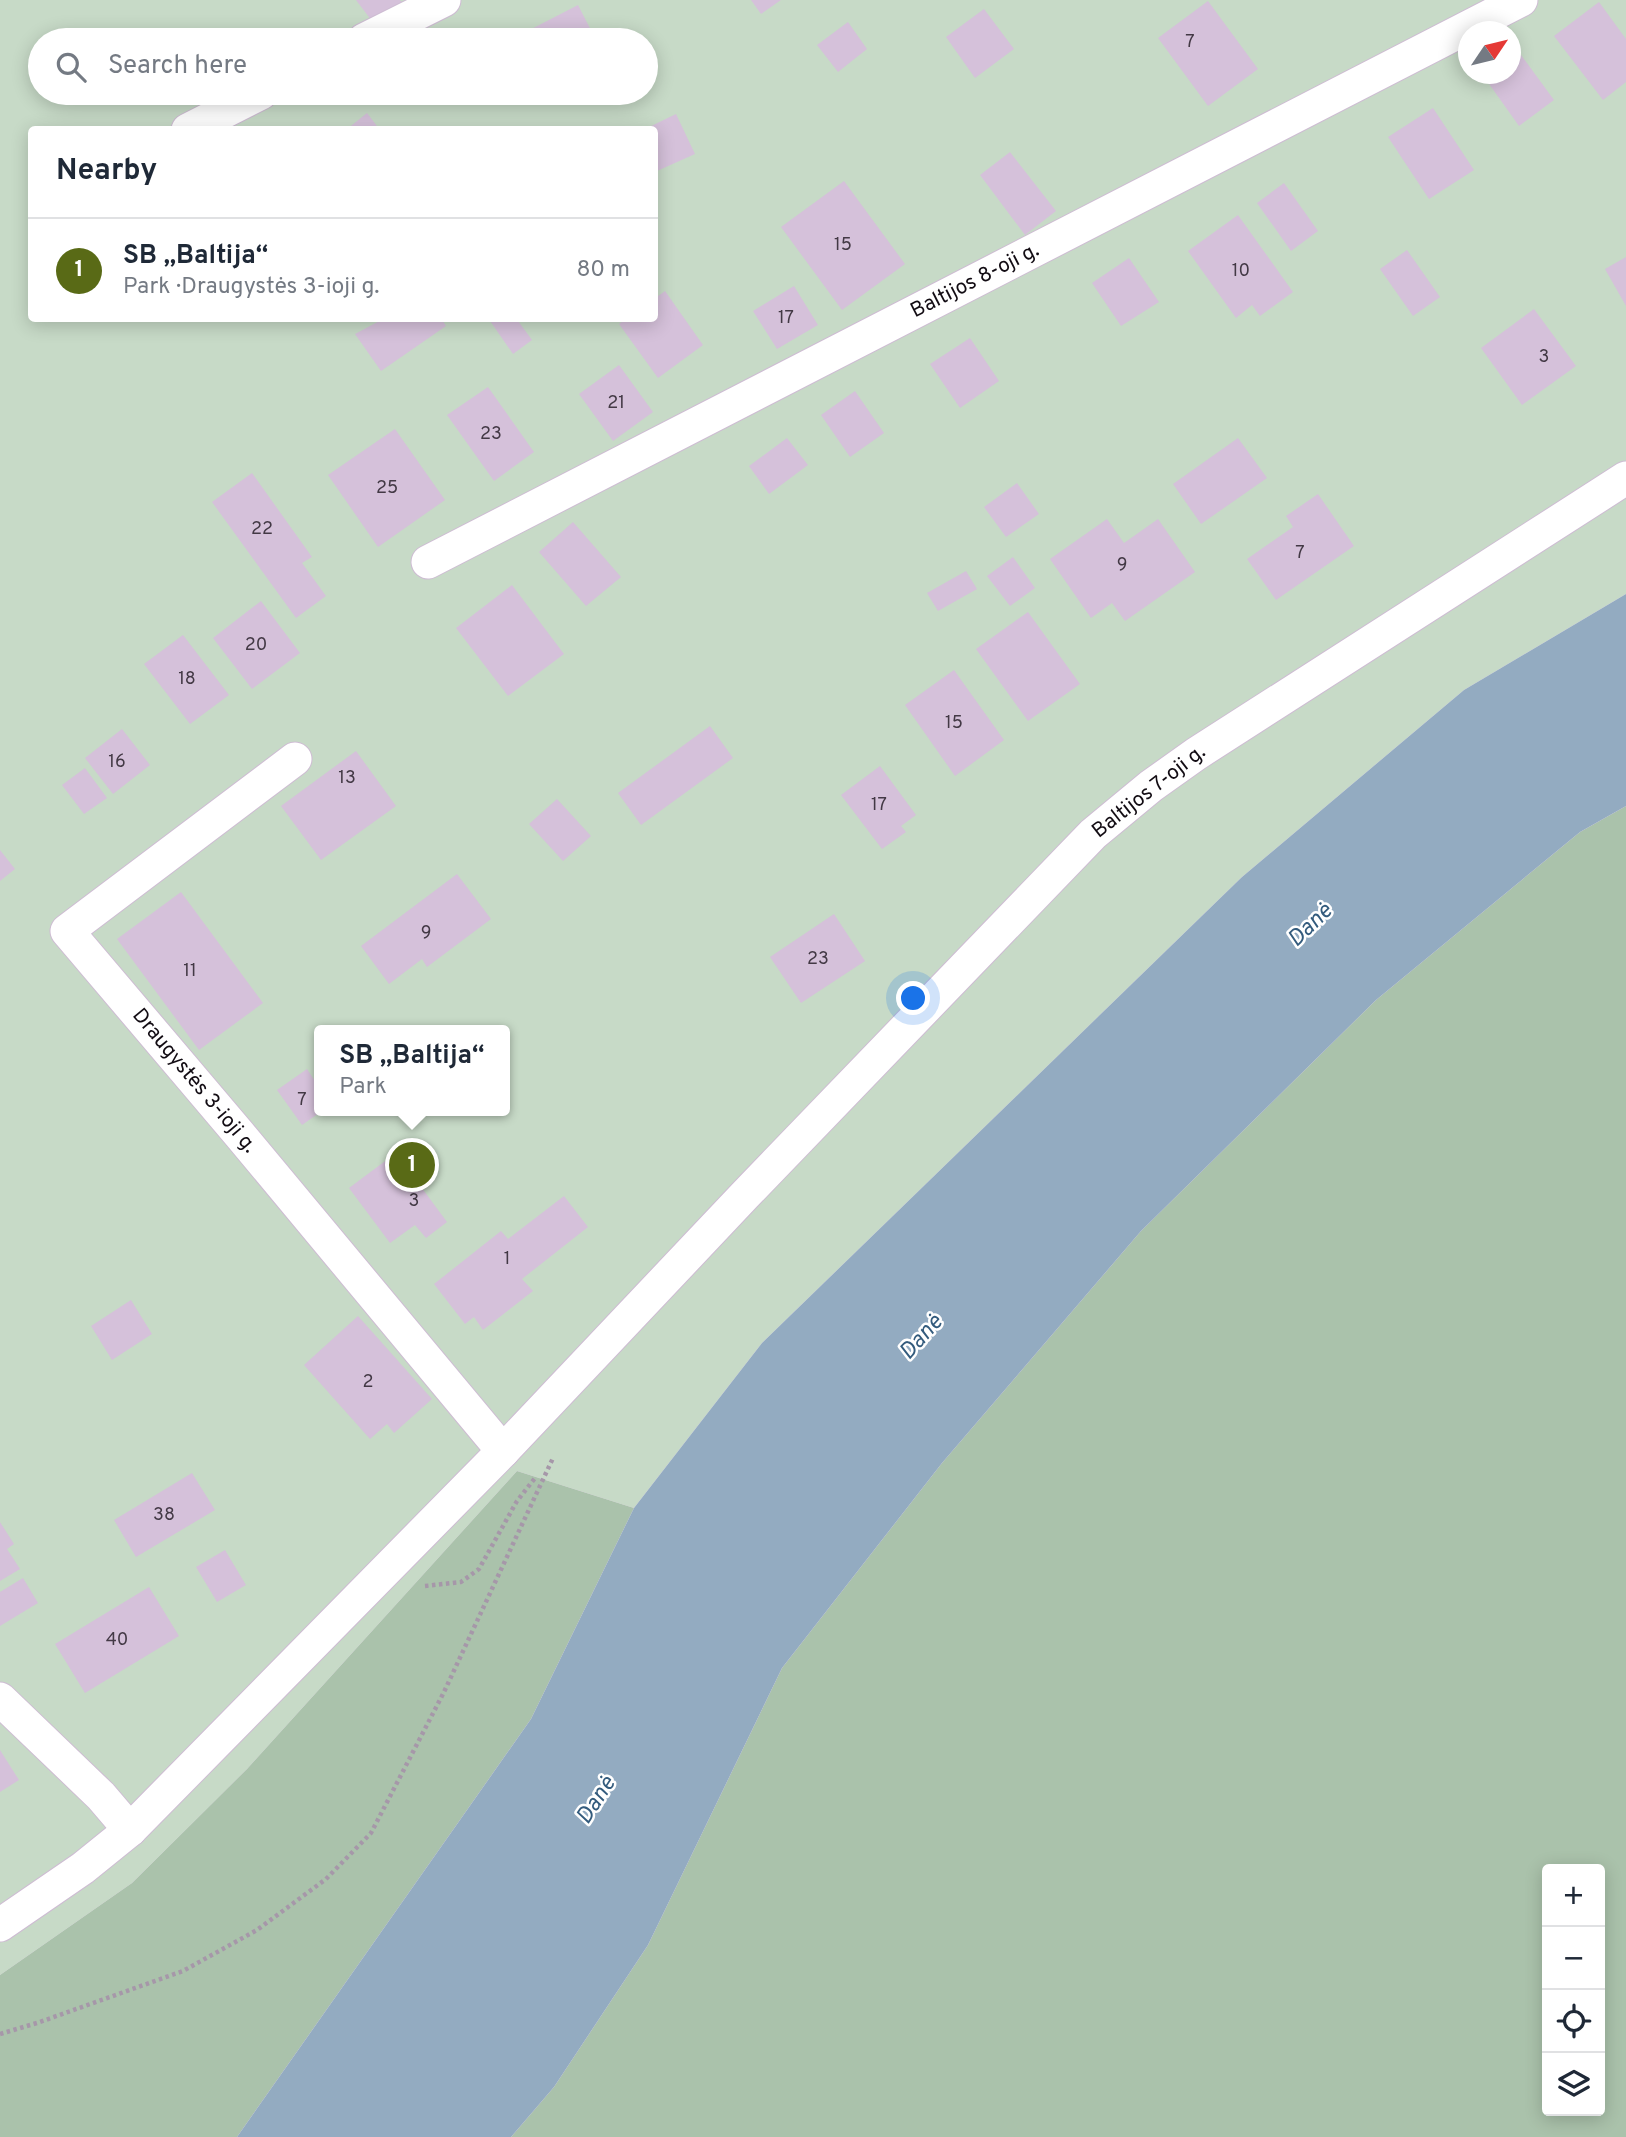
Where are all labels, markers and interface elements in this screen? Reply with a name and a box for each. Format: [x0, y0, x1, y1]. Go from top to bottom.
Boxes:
north arrow [1458, 21, 1521, 84]
search box [28, 28, 658, 105]
house number: 7 [1185, 31, 1195, 54]
icon: search [52, 48, 90, 86]
text: Search here [108, 50, 247, 83]
text: Nearby [56, 153, 157, 190]
house number: 15 [834, 234, 852, 257]
street label: Baltijos 8-oji g. [906, 237, 1044, 325]
text: SB „Baltija“ [123, 240, 268, 273]
text: 1 [74, 256, 84, 285]
text: 80 m [577, 256, 630, 285]
house number: 10 [1232, 260, 1250, 283]
text: Park · Draugystės 3-ioji g. [123, 273, 379, 302]
house number: 17 [778, 307, 794, 330]
house number: 3 [1539, 346, 1549, 369]
house number: 21 [607, 392, 625, 415]
house number: 23 [480, 423, 502, 446]
house number: 25 [376, 477, 398, 500]
house number: 22 [251, 518, 273, 541]
house number: 7 [1295, 542, 1305, 565]
house number: 9 [1117, 554, 1127, 577]
house number: 20 [245, 634, 267, 657]
house number: 18 [178, 668, 196, 691]
house number: 15 [945, 712, 963, 735]
street label: Baltijos 7-oji g. [1087, 739, 1211, 845]
house number: 16 [108, 751, 126, 774]
house number: 13 [338, 767, 356, 790]
house number: 17 [871, 794, 887, 817]
water label: Danė [1282, 897, 1340, 954]
house number: 9 [421, 922, 431, 945]
house number: 23 [807, 948, 829, 971]
house number: 11 [183, 960, 197, 983]
your location [896, 981, 930, 1015]
street label: Draugystės 3-ioji g. [126, 1003, 262, 1159]
popup [314, 1025, 510, 1116]
text: SB „Baltija“ [339, 1040, 485, 1073]
text: Park [339, 1073, 387, 1102]
house number: 7 [297, 1089, 307, 1112]
pin: 1 [389, 1139, 435, 1191]
house number: 3 [409, 1190, 419, 1213]
house number: 1 [504, 1248, 510, 1271]
water label: Danė [894, 1308, 951, 1367]
house number: 2 [362, 1371, 374, 1394]
house number: 38 [153, 1504, 175, 1527]
house number: 40 [106, 1629, 128, 1652]
water label: Danė [571, 1771, 624, 1830]
map controls [1542, 1864, 1605, 2116]
button: + [1542, 1864, 1605, 1927]
button: − [1542, 1927, 1605, 1990]
button: locate [1542, 1990, 1605, 2053]
button: layers [1542, 2053, 1605, 2116]

